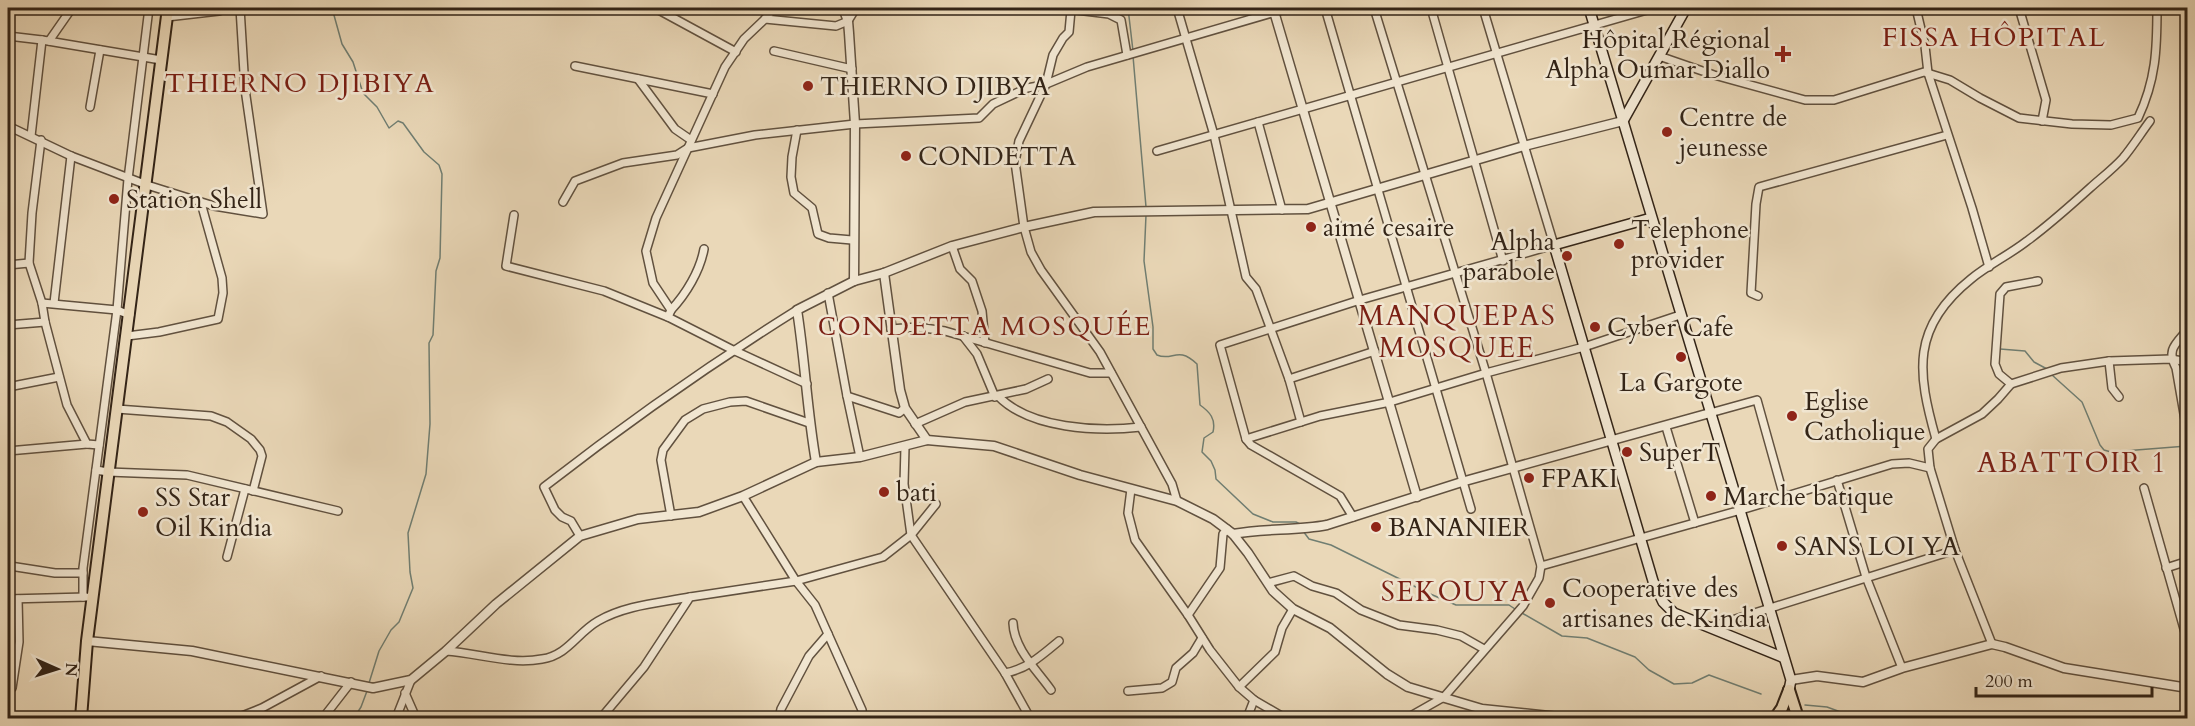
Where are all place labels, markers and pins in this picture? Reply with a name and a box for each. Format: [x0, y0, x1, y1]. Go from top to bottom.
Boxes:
place label: Hôpital Régional Alpha Oumar Diallo [1545, 22, 1770, 87]
marker: Hôpital Régional Alpha Oumar Diallo [1774, 45, 1792, 63]
place label: THIERNO DJIBYA [820, 69, 1050, 104]
marker: THIERNO DJIBYA [801, 79, 815, 93]
place label: Centre de jeunesse [1675, 100, 1788, 165]
marker: Centre de jeunesse [1660, 125, 1674, 139]
place label: CONDETTA [918, 139, 1077, 174]
marker: CONDETTA [899, 149, 913, 163]
place label: Station Shell [126, 182, 263, 217]
marker: Station Shell [107, 192, 121, 206]
place label: aimé cesaire [1323, 210, 1455, 245]
place label: Telephone provider [1631, 212, 1749, 277]
marker: aimé cesaire [1304, 220, 1318, 234]
place label: Alpha parabole [1463, 224, 1555, 289]
marker: Telephone provider [1612, 237, 1626, 251]
marker: Alpha parabole [1560, 249, 1574, 263]
place label: Cyber Cafe [1607, 310, 1734, 345]
marker: Cyber Cafe [1588, 320, 1602, 334]
marker: La Gargote [1674, 350, 1688, 364]
place label: La Gargote [1619, 365, 1743, 400]
place label: Eglise Catholique [1804, 384, 1926, 449]
marker: Eglise Catholique [1785, 409, 1799, 423]
place label: SuperT [1639, 435, 1721, 470]
marker: SuperT [1620, 445, 1634, 459]
place label: FPAKI [1541, 461, 1618, 496]
marker: FPAKI [1522, 471, 1536, 485]
place label: bati [896, 475, 937, 510]
place label: Marche batique [1723, 479, 1894, 514]
place label: SS Star Oil Kindia [155, 480, 272, 545]
marker: bati [877, 485, 891, 499]
marker: Marche batique [1704, 489, 1718, 503]
marker: SS Star Oil Kindia [136, 505, 150, 519]
place label: BANANIER [1388, 510, 1530, 545]
marker: BANANIER [1369, 520, 1383, 534]
place label: SANS LOI YA [1794, 529, 1960, 564]
marker: SANS LOI YA [1775, 539, 1789, 553]
place label: Cooperative des artisanes de Kindia [1562, 571, 1767, 636]
marker: Cooperative des artisanes de Kindia [1543, 596, 1557, 610]

